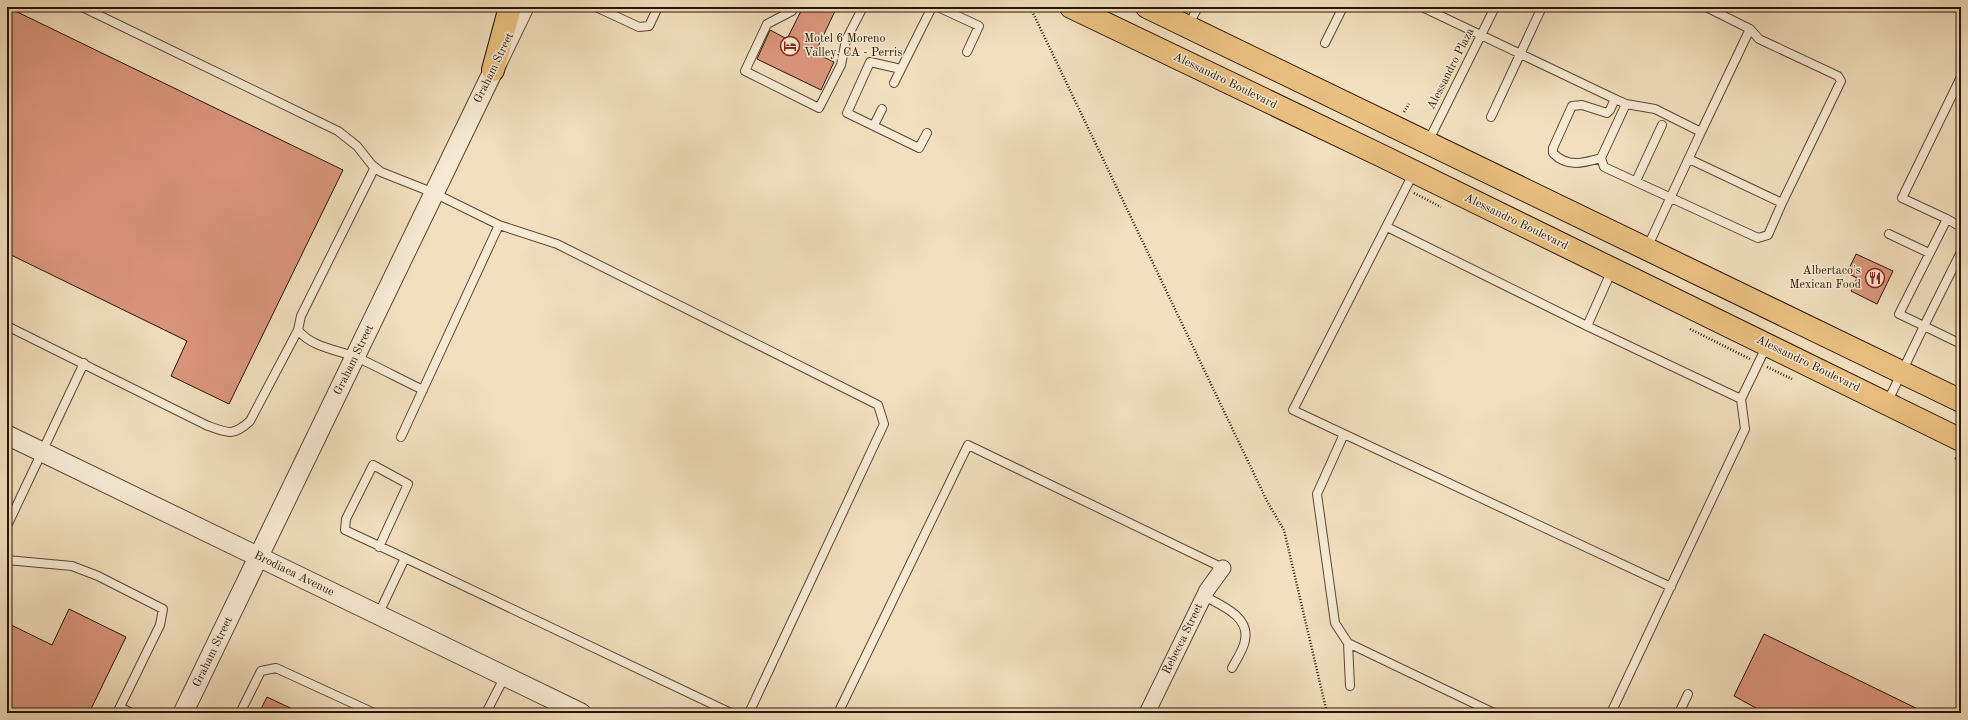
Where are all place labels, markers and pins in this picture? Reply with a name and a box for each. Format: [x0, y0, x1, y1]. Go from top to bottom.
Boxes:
place label: Motel 6 Moreno Valley, CA - Perris [804, 33, 902, 59]
hotel icon: Motel 6 Moreno Valley, CA - Perris [779, 35, 801, 57]
place label: Albertaco's Mexican Food [1790, 265, 1861, 291]
restaurant icon: Albertaco's Mexican Food [1864, 267, 1886, 289]

